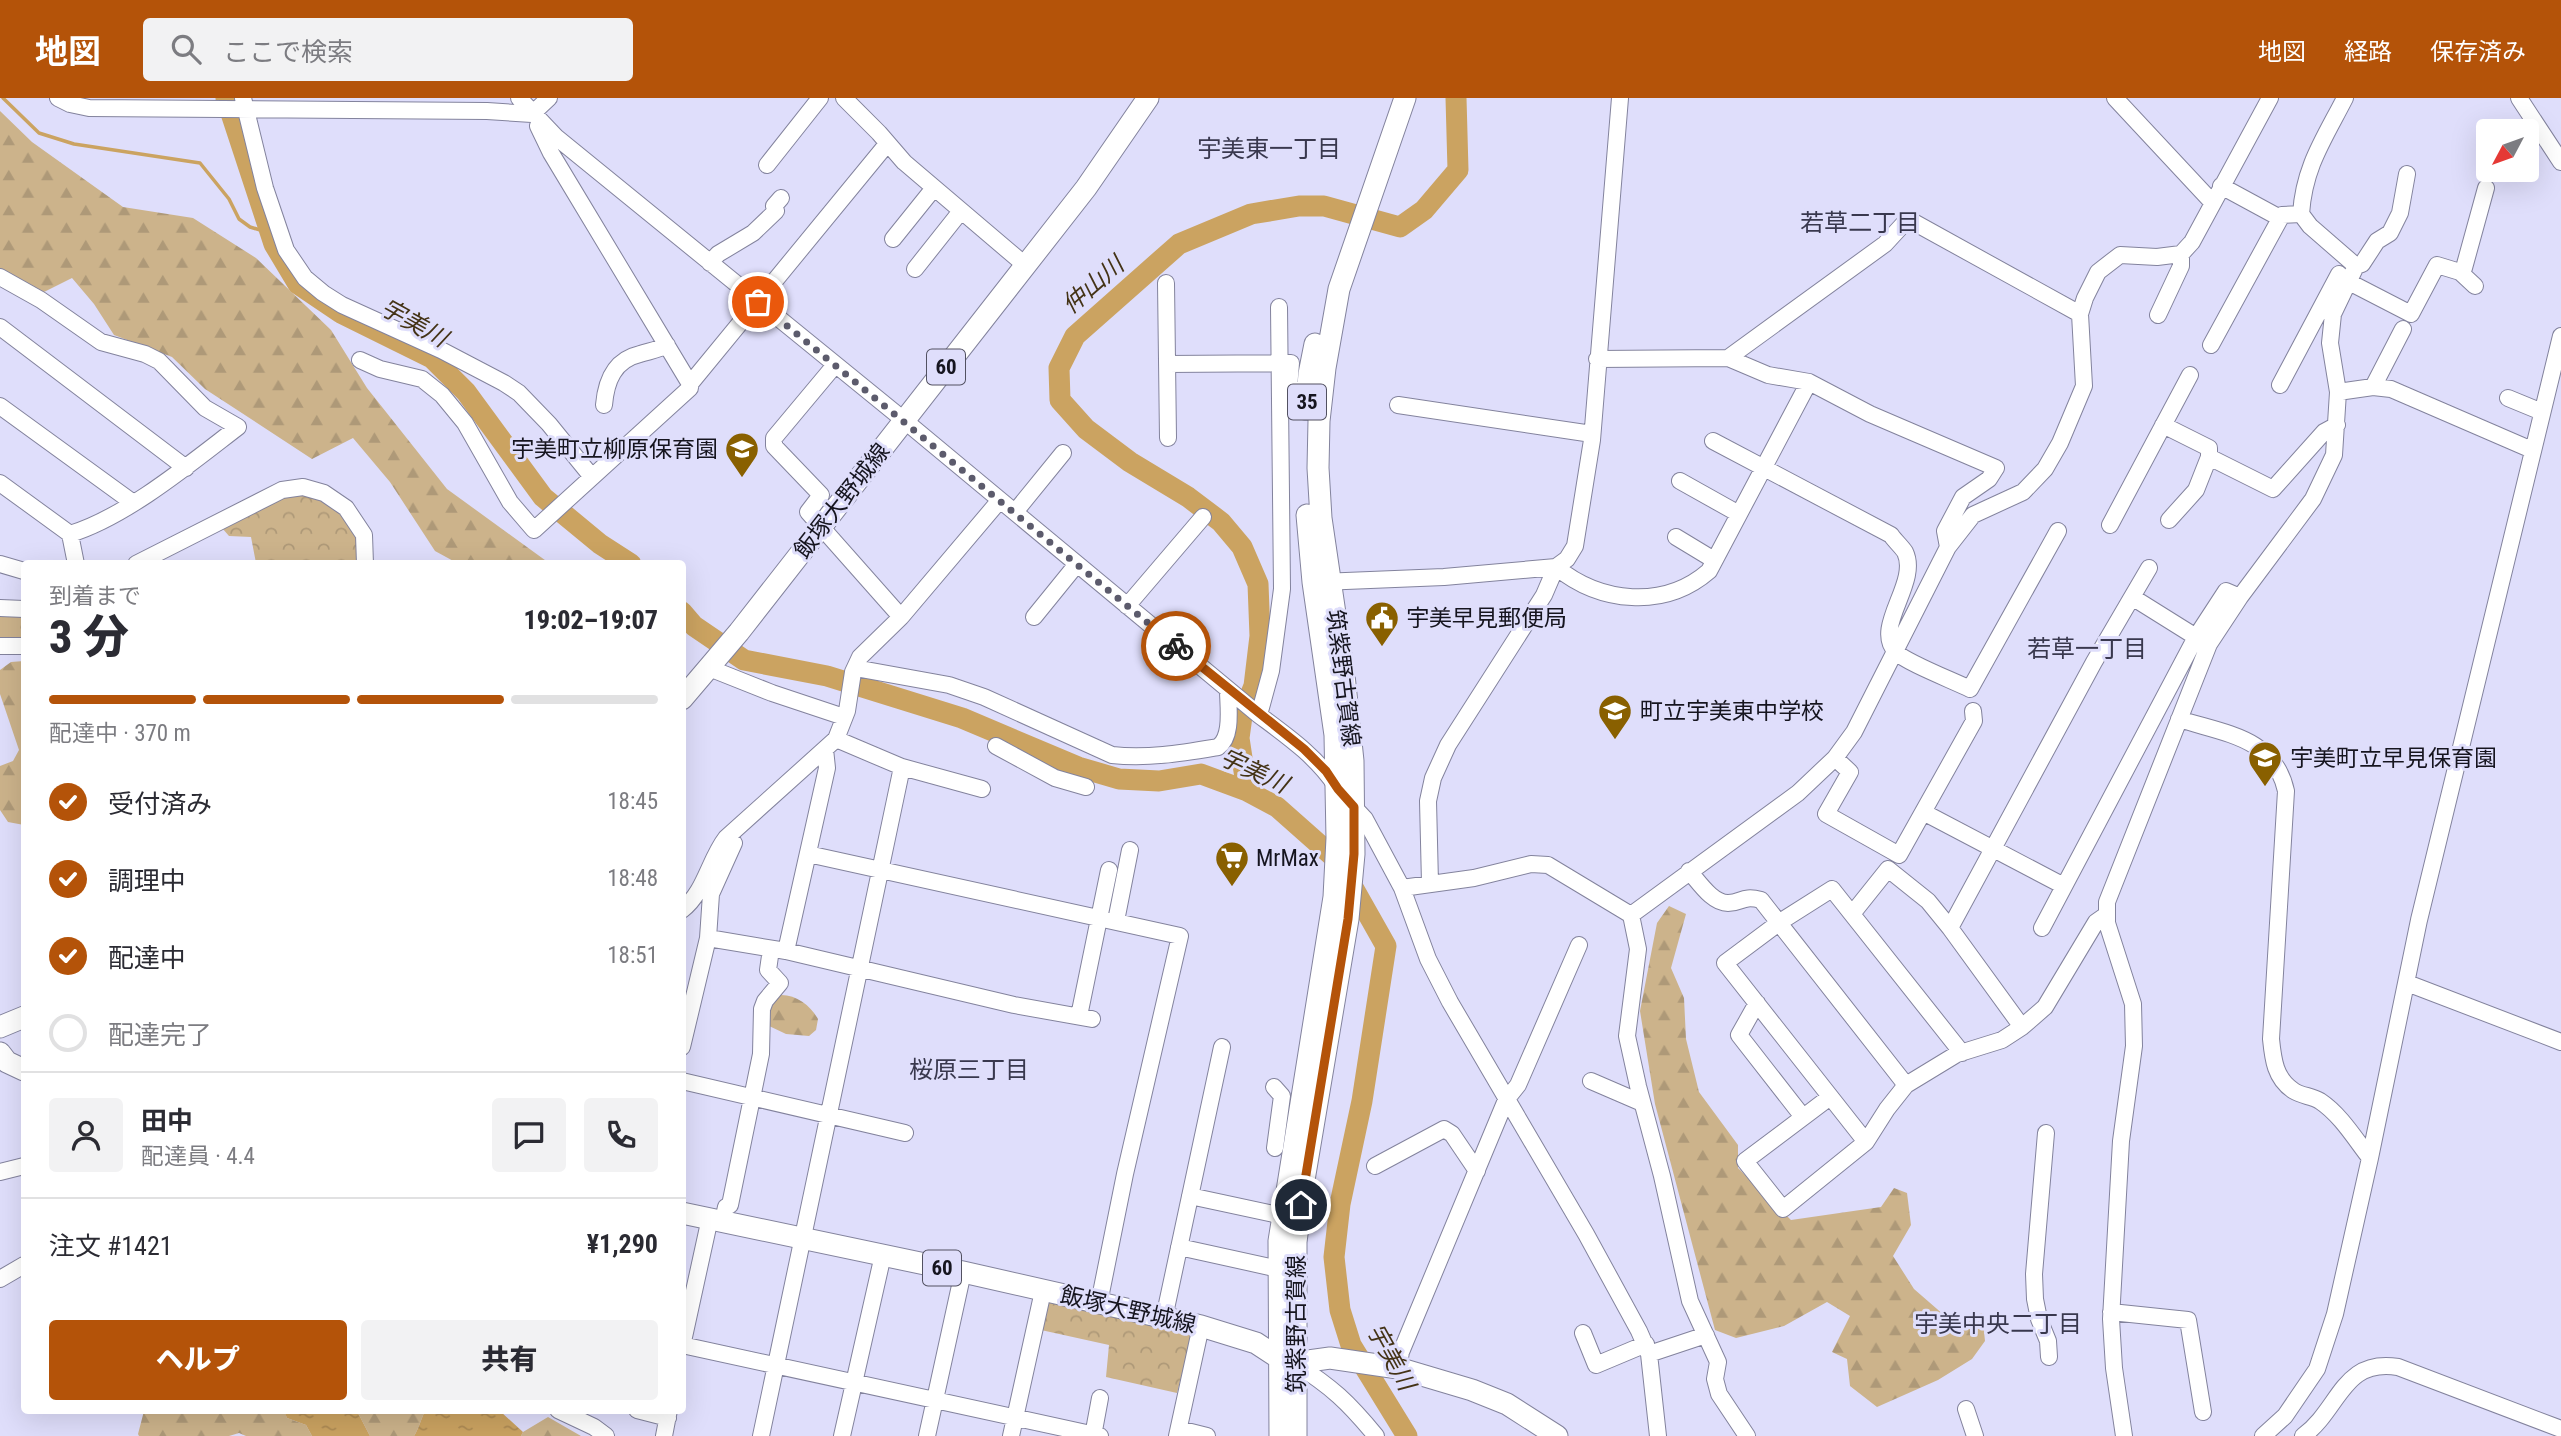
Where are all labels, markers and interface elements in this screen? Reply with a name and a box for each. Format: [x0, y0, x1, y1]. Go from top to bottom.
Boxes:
search box [143, 18, 633, 81]
icon: search [167, 30, 205, 68]
text: 地図 [35, 32, 101, 71]
text: ここで検索 [223, 37, 353, 67]
text: 地図 [2258, 38, 2306, 66]
text: 経路 [2344, 38, 2392, 66]
text: 保存済み [2430, 38, 2526, 66]
north arrow [2476, 119, 2539, 182]
map controls [2476, 119, 2539, 182]
district label: 宇美東一丁目 [1197, 135, 1341, 163]
district label: 若草二丁目 [1800, 209, 1920, 237]
water label: 仲山川 [1057, 249, 1132, 319]
pin [728, 272, 788, 332]
icon: bag [739, 283, 777, 321]
water label: 宇美川 [376, 293, 455, 354]
road number: 60 [927, 350, 965, 384]
road number: 35 [1288, 384, 1326, 420]
school or university icon: 宇美町立柳原保育園 [723, 430, 761, 479]
place label: 宇美町立柳原保育園 [511, 436, 718, 463]
street label: 飯塚大野城線 [789, 438, 895, 564]
text: 到着まで [49, 583, 141, 610]
public building icon: 宇美早見郵便局 [1363, 599, 1401, 648]
text: 19:02–19:07 [524, 605, 658, 635]
place label: 宇美早見郵便局 [1406, 605, 1567, 632]
street label: 筑紫野古賀線 [1321, 608, 1365, 748]
text: 3 分 [49, 610, 129, 664]
courier [1141, 611, 1211, 681]
icon: bike [1157, 627, 1195, 665]
district label: 若草一丁目 [2027, 635, 2147, 663]
school or university icon: 町立宇美東中学校 [1596, 692, 1634, 741]
place label: 町立宇美東中学校 [1640, 698, 1824, 725]
text: 配達中 · 370 m [49, 720, 191, 747]
school or university icon: 宇美町立早見保育園 [2246, 739, 2284, 788]
water label: 宇美川 [1215, 743, 1295, 800]
place label: 宇美町立早見保育園 [2290, 745, 2497, 772]
icon: check [49, 783, 87, 821]
text: 18:45 [607, 788, 658, 815]
text: 受付済み [108, 789, 212, 819]
supermarket icon: MrMax [1213, 839, 1251, 888]
place label: MrMax [1256, 845, 1319, 872]
icon: check [49, 860, 87, 898]
text: 18:48 [607, 865, 658, 892]
text: 調理中 [108, 866, 186, 896]
icon: check [49, 937, 87, 975]
text: 18:51 [607, 942, 658, 969]
text: 配達中 [108, 943, 186, 973]
text: 配達完了 [108, 1020, 212, 1050]
district label: 桜原三丁目 [909, 1056, 1029, 1084]
button: person [49, 1098, 123, 1172]
button: chat [492, 1098, 566, 1172]
button: phone [584, 1098, 658, 1172]
text: 田中 [141, 1106, 193, 1136]
text: 配達員 · 4.4 [141, 1143, 255, 1170]
pin [1271, 1175, 1331, 1235]
icon: home [1282, 1186, 1320, 1224]
text: ¥1,290 [587, 1229, 658, 1259]
text: 注文 #1421 [49, 1231, 173, 1261]
road number: 60 [923, 1250, 961, 1286]
street label: 筑紫野古賀線 [1283, 1255, 1310, 1393]
street label: 飯塚大野城線 [1058, 1281, 1198, 1339]
district label: 宇美中央二丁目 [1914, 1310, 2082, 1338]
water label: 宇美川 [1361, 1319, 1422, 1398]
button: ヘルプ [49, 1320, 347, 1400]
button: 共有 [361, 1320, 658, 1400]

